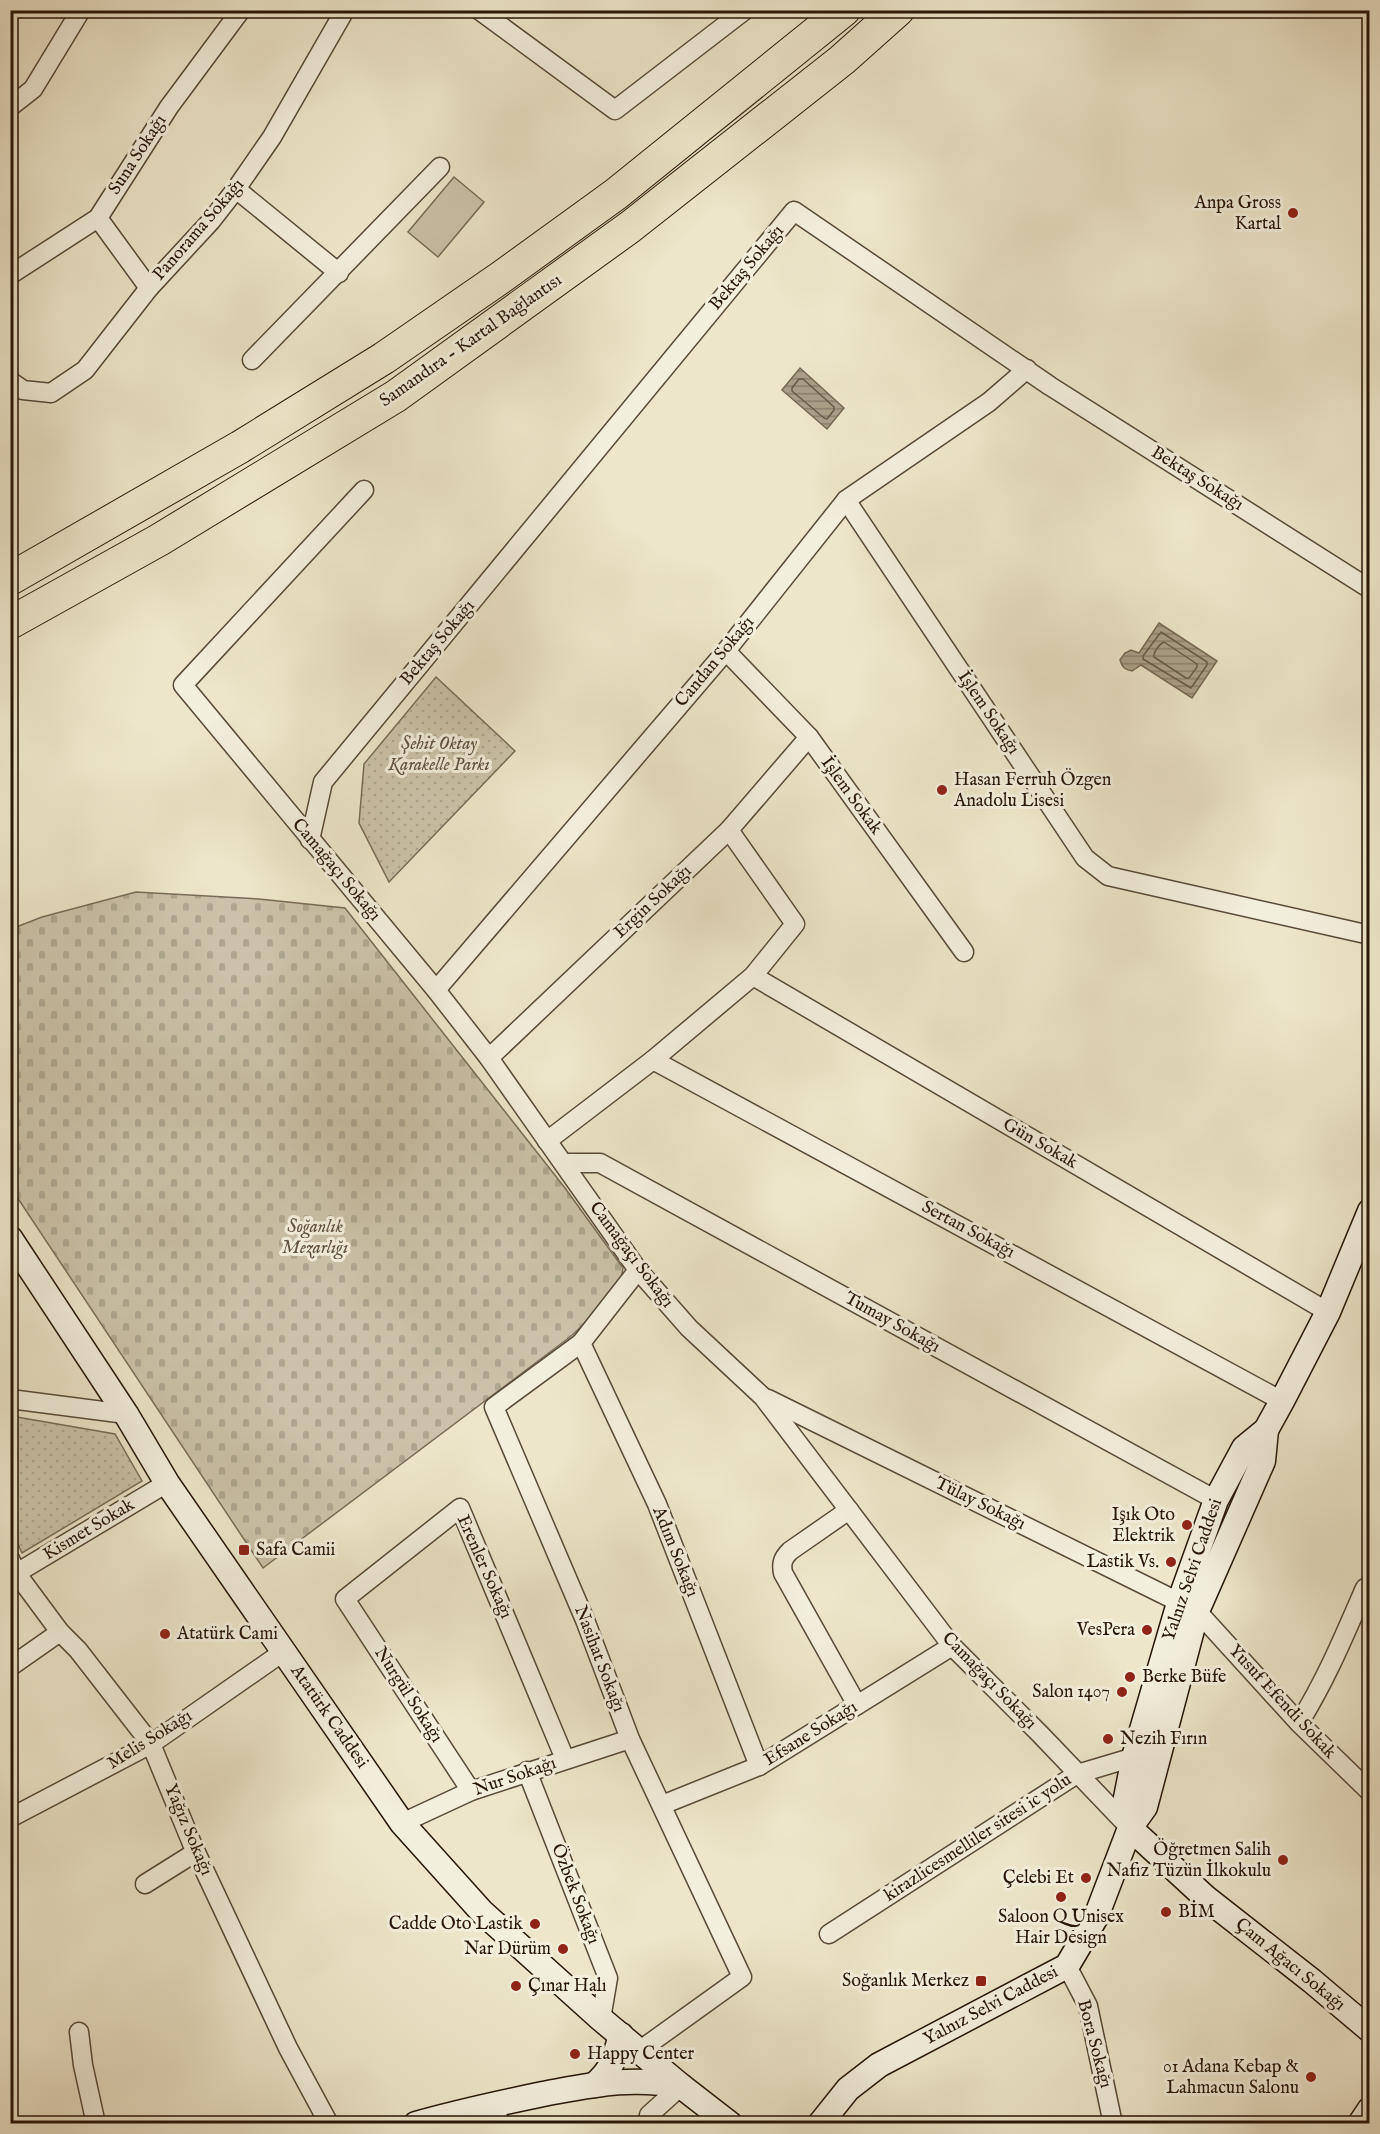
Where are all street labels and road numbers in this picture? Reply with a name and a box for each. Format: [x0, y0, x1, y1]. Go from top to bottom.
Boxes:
street label: Suna Sokağı [104, 111, 172, 199]
street label: Panorama Sokağı [148, 174, 250, 286]
street label: Bektaş Sokağı [704, 220, 790, 316]
street label: Samandıra - Kartal Bağlantısı [375, 269, 567, 413]
street label: Bektaş Sokağı [1146, 441, 1248, 517]
street label: Bektaş Sokağı [395, 595, 481, 691]
street label: Candan Sokağı [670, 612, 760, 712]
street label: İşlem Sokağı [952, 666, 1025, 759]
street label: İşlem Sokak [815, 752, 888, 840]
street label: Camağaçı Sokağı [286, 814, 386, 926]
street label: Ergin Sokağı [609, 860, 697, 944]
street label: Gün Sokak [998, 1113, 1082, 1175]
street label: Sertan Sokağı [917, 1196, 1019, 1264]
street label: Camağaçı Sokağı [584, 1197, 679, 1313]
street label: Tumay Sokağı [840, 1287, 944, 1359]
street label: Tülay Sokağı [931, 1472, 1029, 1536]
street label: Kismet Sokak [39, 1494, 139, 1566]
street label: Yalnız Selvi Caddesi [1158, 1496, 1228, 1644]
street label: Adım Sokağı [646, 1503, 704, 1601]
street label: Erenler Sokağı [451, 1511, 517, 1623]
street label: Nasihat Sokağı [568, 1602, 630, 1716]
street label: Camağaçı Sokağı [937, 1627, 1042, 1735]
street label: Yusuf Efendi Sokak [1223, 1640, 1341, 1764]
street label: Nurgül Sokağı [368, 1643, 448, 1747]
street label: Atatürk Caddesi [284, 1660, 373, 1773]
street label: Efsane Sokağı [760, 1696, 862, 1772]
street label: Melis Sokağı [103, 1705, 197, 1775]
street label: Nur Sokağı [471, 1752, 559, 1802]
street label: kirazlicesmelliler sitesi ic yolu [880, 1769, 1076, 1907]
street label: Yağız Sokağı [158, 1781, 218, 1879]
street label: Özbek Sokağı [545, 1840, 606, 1948]
street label: Çam Ağacı Sokağı [1230, 1913, 1350, 2017]
street label: Yalnız Selvi Caddesi [920, 1961, 1062, 2051]
street label: Bora Sokağı [1071, 1997, 1117, 2091]

